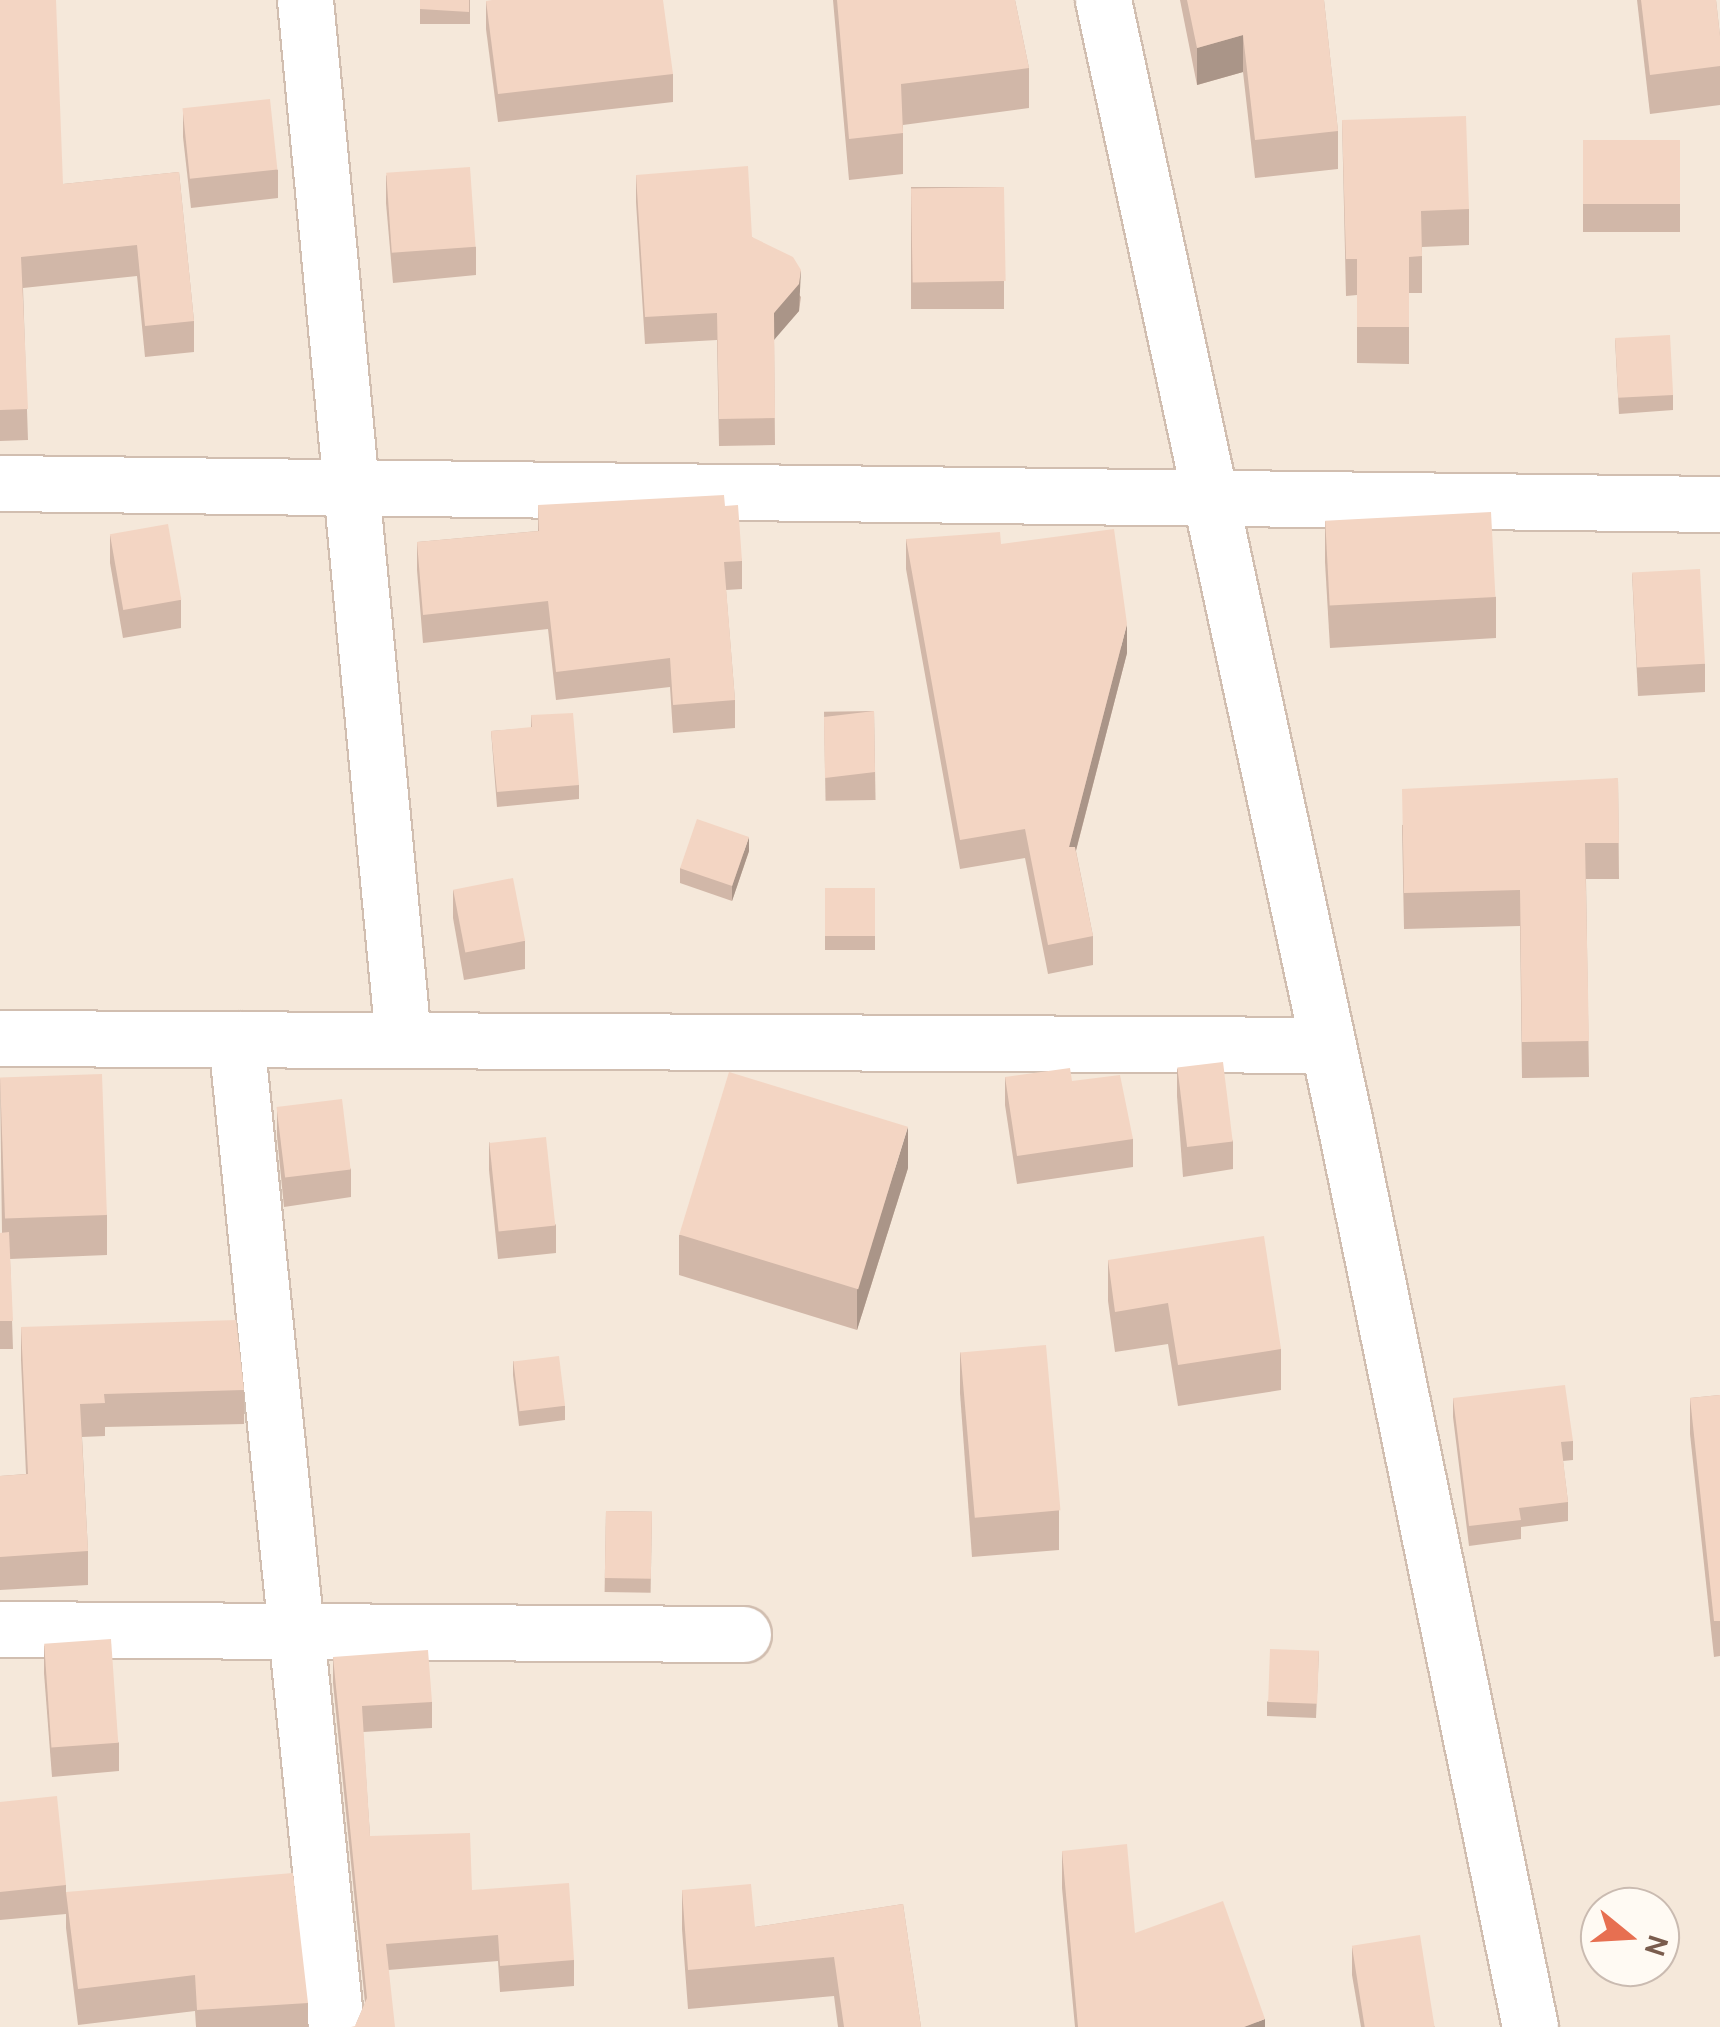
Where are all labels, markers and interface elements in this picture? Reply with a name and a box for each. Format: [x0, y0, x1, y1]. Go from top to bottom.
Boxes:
north arrow [1580, 1887, 1680, 1987]
text: N [1637, 1931, 1676, 1960]

